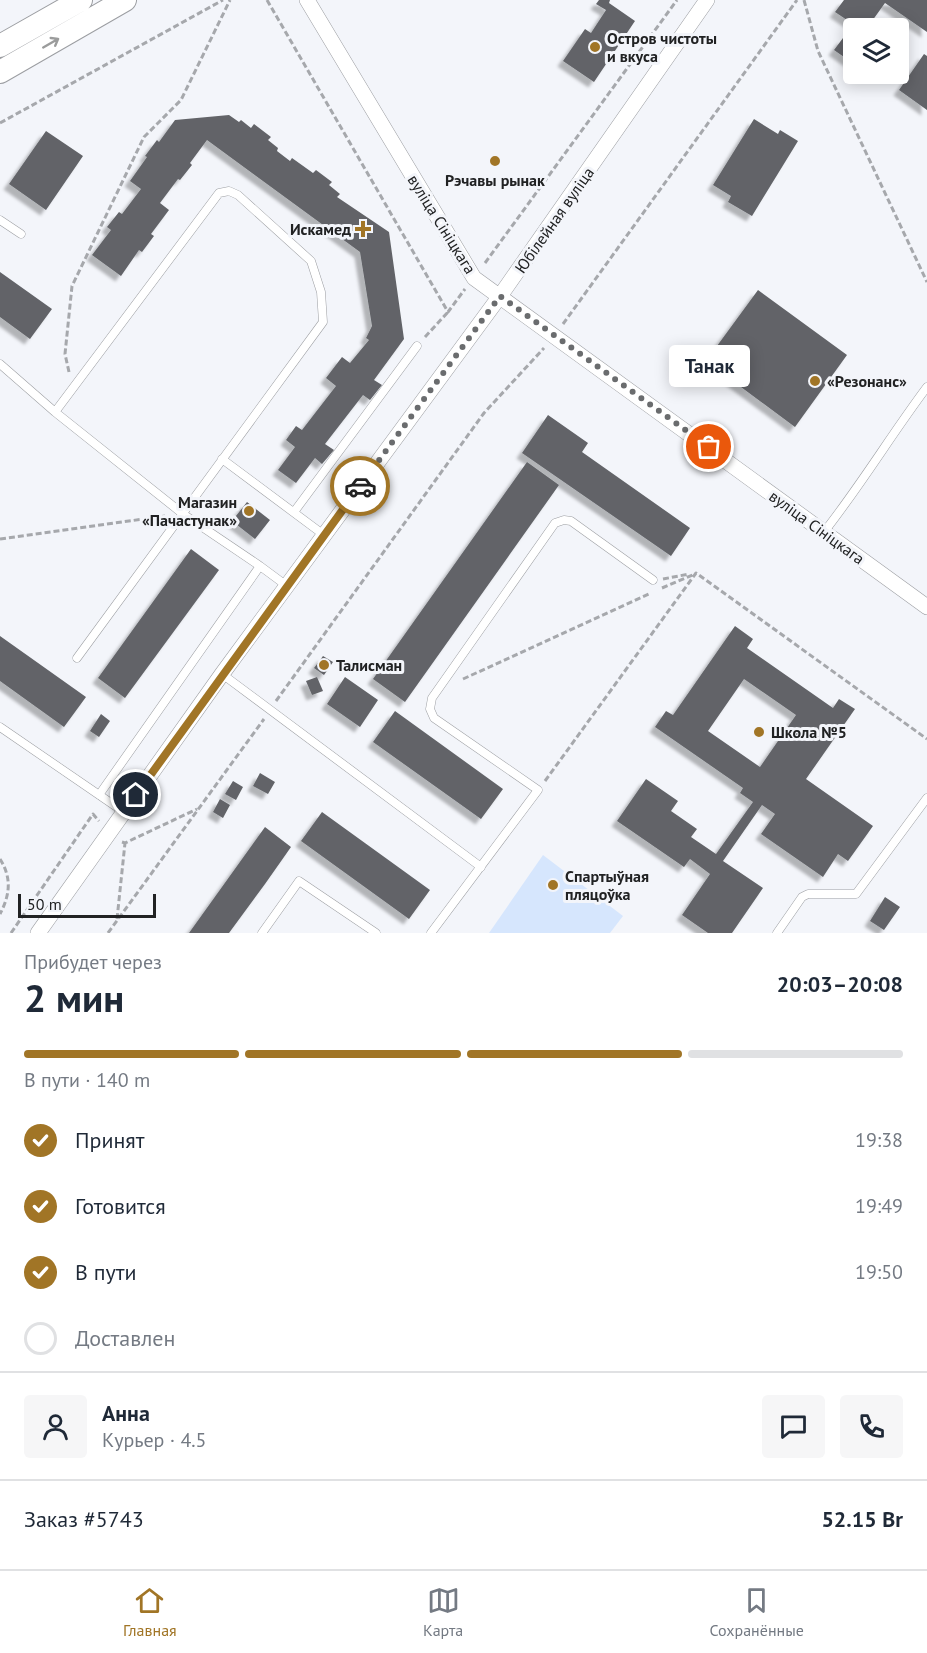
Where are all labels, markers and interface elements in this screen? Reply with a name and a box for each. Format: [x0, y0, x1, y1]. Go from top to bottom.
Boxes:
map controls [843, 18, 909, 84]
button: layers [843, 18, 909, 84]
place label: Остров чистоты и вкуса [607, 28, 717, 66]
one-way arrow [42, 36, 59, 48]
marker: Остров чистоты и вкуса [588, 40, 602, 54]
marker: Рэчавы рынак [488, 154, 502, 168]
street label: Юбілейная вуліца [510, 163, 598, 277]
place label: Рэчавы рынак [445, 170, 545, 190]
street label: вуліца Сініцкага [404, 171, 480, 277]
place label: Искамед [290, 219, 351, 239]
marker: Искамед [356, 222, 370, 236]
callout: Танак [668, 345, 750, 387]
text: Танак [685, 353, 734, 379]
place label: «Резонанс» [827, 371, 907, 391]
marker: «Резонанс» [808, 374, 822, 388]
pin [683, 421, 734, 472]
icon: bag [692, 430, 725, 463]
courier [330, 456, 390, 516]
icon: car [344, 470, 377, 503]
street label: вуліца Сініцкага [765, 486, 869, 568]
place label: Магазин «Пачастунак» [142, 492, 237, 530]
marker: Магазин «Пачастунак» [242, 504, 256, 518]
place label: Талисман [336, 655, 402, 675]
marker: Талисман [317, 658, 331, 672]
place label: Школа №5 [771, 722, 847, 742]
marker: Школа №5 [752, 725, 766, 739]
pin [110, 769, 161, 820]
icon: home [119, 778, 152, 811]
place label: Спартыўная пляцоўка [565, 866, 649, 904]
marker: Спартыўная пляцоўка [546, 878, 560, 892]
scale bar [18, 891, 156, 918]
text: 50 m [27, 894, 62, 914]
text: Прибудет через [24, 949, 162, 975]
text: 20:03–20:08 [777, 970, 903, 998]
text: 2 мин [24, 972, 124, 1023]
text: В пути · 140 m [24, 1067, 150, 1093]
icon: check [24, 1124, 57, 1157]
text: Принят [75, 1126, 145, 1154]
text: 19:38 [855, 1127, 903, 1153]
icon: check [24, 1190, 57, 1223]
text: Готовится [75, 1192, 166, 1220]
text: 19:49 [855, 1193, 903, 1219]
icon: check [24, 1256, 57, 1289]
text: В пути [75, 1258, 137, 1286]
text: 19:50 [855, 1259, 903, 1285]
text: Доставлен [75, 1324, 175, 1352]
button: person [24, 1395, 87, 1458]
button: chat [762, 1395, 825, 1458]
button: phone [840, 1395, 903, 1458]
text: Анна [102, 1399, 150, 1427]
text: Курьер · 4.5 [102, 1427, 206, 1453]
text: Заказ #5743 [24, 1505, 144, 1533]
text: 52.15 Br [821, 1505, 903, 1533]
tab: Главная [123, 1584, 177, 1640]
tab: Карта [423, 1584, 463, 1640]
tab: Сохранённые [709, 1584, 804, 1640]

